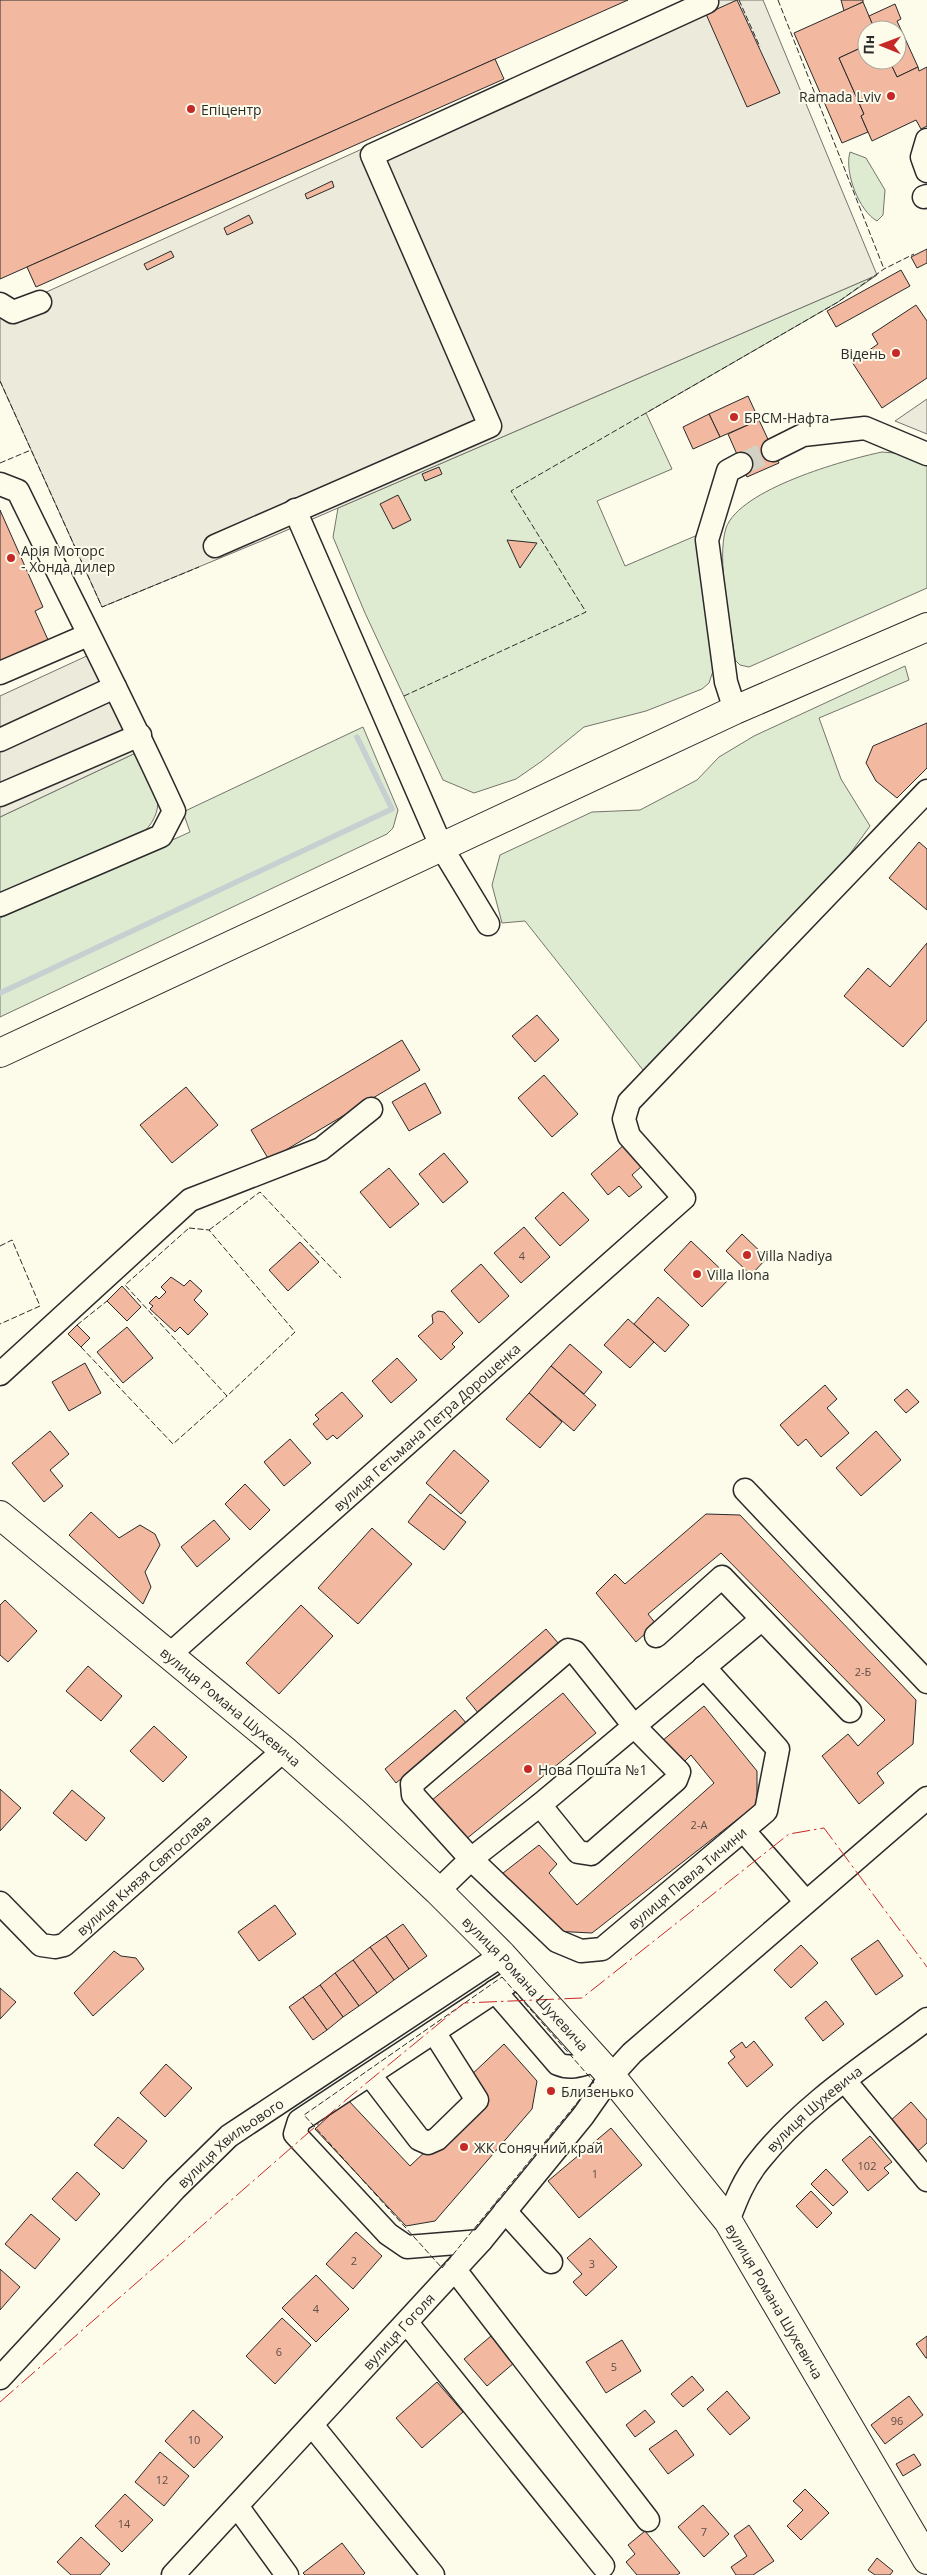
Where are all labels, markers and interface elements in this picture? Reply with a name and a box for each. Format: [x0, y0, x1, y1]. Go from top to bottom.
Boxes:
north arrow [857, 20, 907, 70]
text: Пн [859, 35, 878, 55]
place label: Ramada Lviv [799, 87, 881, 106]
marker: Ramada Lviv [885, 90, 897, 102]
place label: Епіцентр [201, 100, 262, 119]
marker: Епіцентр [185, 103, 197, 115]
place label: Відень [840, 344, 886, 363]
marker: Відень [890, 347, 902, 359]
place label: БРСМ-Нафта [744, 408, 829, 427]
marker: БРСМ-Нафта [728, 411, 740, 423]
place label: Арія Моторс - Хонда дилер [21, 541, 115, 576]
marker: Арія Моторс - Хонда дилер [5, 552, 17, 564]
place label: Villa Nadiya [757, 1246, 833, 1265]
house number: 4 [519, 1248, 526, 1263]
marker: Villa Nadiya [741, 1249, 753, 1261]
place label: Villa Ilona [707, 1265, 770, 1284]
marker: Villa Ilona [691, 1268, 703, 1280]
street label: вулиця Гетьмана Петра Дорошенка [329, 1338, 524, 1515]
street label: вулиця Романа Шухевича [157, 1642, 305, 1770]
house number: 2-Б [855, 1664, 872, 1679]
place label: Нова Пошта №1 [538, 1760, 648, 1779]
marker: Нова Пошта №1 [522, 1763, 534, 1775]
street label: вулиця Князя Святослава [72, 1810, 215, 1939]
house number: 2-А [691, 1817, 707, 1832]
street label: вулиця Павла Тичини [624, 1822, 750, 1933]
street label: вулиця Романа Шухевича [459, 1912, 593, 2055]
street label: вулиця Шухевича [762, 2061, 866, 2156]
place label: Близенько [561, 2082, 634, 2101]
marker: Близенько [545, 2085, 557, 2097]
street label: вулиця Хвильового [173, 2093, 287, 2192]
place label: ЖК Сонячний край [474, 2138, 603, 2157]
marker: ЖК Сонячний край [458, 2141, 470, 2153]
house number: 102 [858, 2158, 876, 2173]
house number: 1 [592, 2166, 598, 2181]
street label: вулиця Романа Шухевича [722, 2220, 828, 2382]
house number: 2 [351, 2253, 357, 2268]
house number: 3 [589, 2256, 595, 2271]
street label: вулиця Гоголя [358, 2288, 438, 2373]
house number: 4 [313, 2301, 320, 2316]
house number: 6 [276, 2344, 282, 2359]
house number: 5 [611, 2359, 617, 2374]
house number: 96 [891, 2413, 903, 2428]
house number: 10 [188, 2432, 200, 2447]
house number: 12 [156, 2472, 168, 2487]
house number: 14 [118, 2516, 131, 2531]
house number: 7 [701, 2524, 707, 2539]

